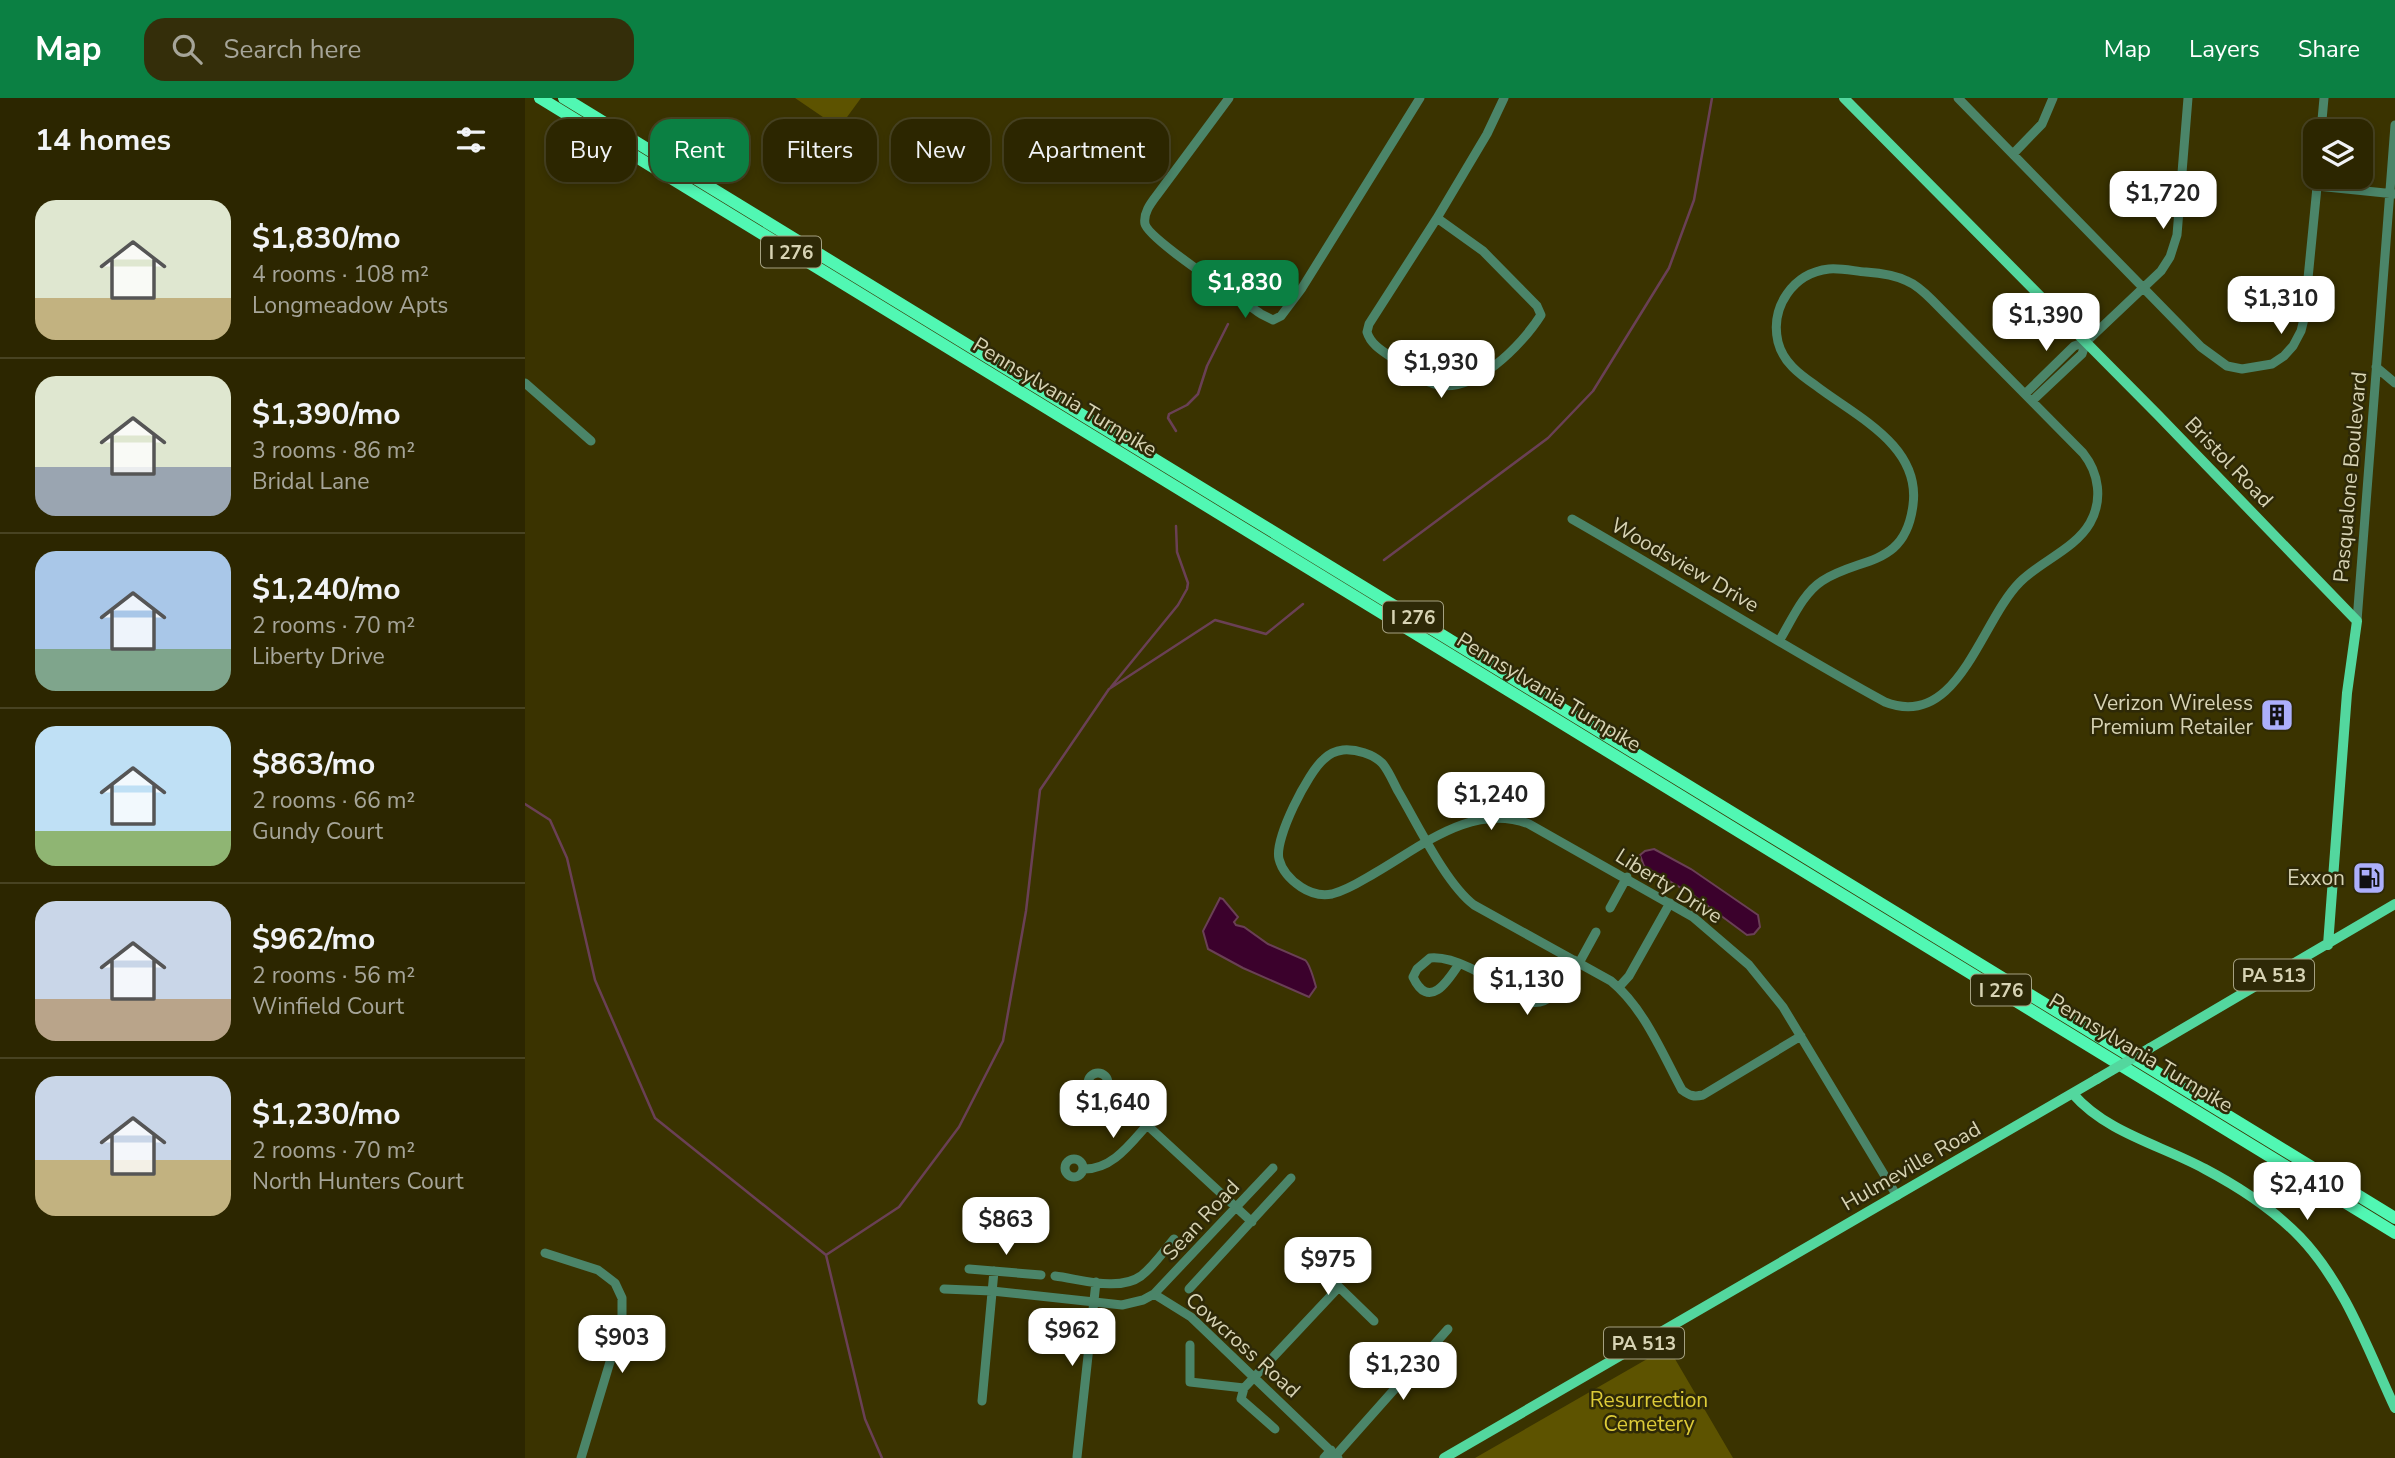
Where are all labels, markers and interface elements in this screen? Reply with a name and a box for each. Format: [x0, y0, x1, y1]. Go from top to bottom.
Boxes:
search box [144, 18, 634, 81]
text: Map [35, 27, 102, 72]
icon: search [168, 30, 206, 68]
text: Search here [224, 32, 361, 67]
text: Map [2104, 33, 2151, 65]
text: Layers [2189, 33, 2260, 65]
text: Share [2298, 33, 2360, 65]
chip: Buy [546, 119, 636, 182]
chip: Rent [650, 119, 749, 182]
chip: Filters [763, 119, 877, 182]
chip: New [891, 119, 990, 182]
chip: Apartment [1004, 119, 1169, 182]
map controls [2303, 119, 2373, 189]
button: layers [2303, 119, 2373, 189]
text: 14 homes [35, 120, 171, 161]
icon: filters [452, 121, 490, 159]
pin: $1,720 [2106, 172, 2220, 231]
text: $1,720 [2126, 178, 2200, 209]
text: $1,830/mo [252, 218, 401, 259]
icon: home [91, 228, 175, 312]
road number: I 276 [761, 236, 821, 268]
text: 4 rooms · 108 m² [252, 259, 429, 290]
pin: $1,830 [1188, 260, 1302, 320]
text: $1,830 [1208, 267, 1282, 298]
pin: $1,310 [2224, 276, 2338, 336]
text: $1,310 [2244, 283, 2318, 314]
text: Longmeadow Apts [252, 290, 448, 321]
pin: $1,390 [1989, 294, 2103, 353]
text: $1,390 [2009, 300, 2083, 331]
street label: Pennsylvania Turnpike [968, 331, 1162, 463]
pin: $1,930 [1384, 341, 1498, 400]
text: $1,930 [1404, 347, 1478, 378]
street label: Pasqualone Boulevard [2327, 370, 2373, 584]
text: $1,390/mo [252, 394, 401, 435]
icon: home [91, 404, 175, 488]
street label: Bristol Road [2179, 411, 2279, 513]
text: 3 rooms · 86 m² [252, 435, 415, 466]
text: Bridal Lane [252, 466, 369, 497]
street label: Woodsview Drive [1606, 511, 1764, 619]
text: $1,240/mo [252, 569, 401, 610]
icon: home [91, 579, 175, 663]
road number: I 276 [1383, 602, 1443, 632]
text: 2 rooms · 70 m² [252, 610, 415, 641]
street label: Pennsylvania Turnpike [1452, 626, 1646, 758]
text: Liberty Drive [252, 641, 385, 672]
place label: Verizon Wireless Premium Retailer [2090, 689, 2253, 741]
building icon: Verizon Wireless Premium Retailer [2258, 696, 2296, 734]
text: $863/mo [252, 744, 375, 785]
icon: home [91, 754, 175, 838]
pin: $1,240 [1434, 772, 1548, 832]
text: $1,240 [1454, 779, 1528, 810]
text: 2 rooms · 66 m² [252, 785, 415, 816]
text: Gundy Court [252, 816, 383, 847]
street label: Liberty Drive [1610, 842, 1728, 930]
fuel station icon: Exxon [2350, 859, 2388, 897]
place label: Exxon [2287, 864, 2345, 892]
text: $962/mo [252, 919, 375, 960]
icon: home [91, 929, 175, 1013]
pin: $1,130 [1470, 958, 1584, 1017]
text: 2 rooms · 56 m² [252, 960, 415, 991]
road number: PA 513 [2234, 960, 2314, 990]
text: $1,130 [1490, 964, 1564, 995]
road number: I 276 [1971, 974, 2031, 1006]
street label: Pennsylvania Turnpike [2044, 987, 2238, 1119]
text: Winfield Court [252, 991, 404, 1022]
pin: $1,640 [1056, 1080, 1170, 1140]
text: $1,640 [1076, 1087, 1150, 1118]
text: $1,230/mo [252, 1094, 401, 1135]
icon: home [91, 1104, 175, 1188]
street label: Hulmeville Road [1836, 1115, 1986, 1217]
text: 2 rooms · 70 m² [252, 1135, 415, 1166]
pin: $2,410 [2250, 1162, 2364, 1222]
text: North Hunters Court [252, 1166, 464, 1197]
text: $2,410 [2270, 1169, 2344, 1200]
street label: Sean Road [1156, 1173, 1246, 1267]
pin: $863 [965, 1198, 1047, 1257]
text: $863 [978, 1204, 1034, 1235]
pin: $975 [1287, 1238, 1369, 1297]
text: $975 [1300, 1244, 1356, 1275]
street label: Cowcross Road [1180, 1286, 1306, 1404]
pin: $962 [1031, 1308, 1113, 1368]
text: $962 [1044, 1315, 1100, 1346]
pin: $903 [581, 1316, 663, 1375]
text: $903 [594, 1322, 650, 1353]
road number: PA 513 [1604, 1328, 1684, 1358]
pin: $1,230 [1346, 1342, 1460, 1402]
text: $1,230 [1366, 1349, 1440, 1380]
park label: Resurrection Cemetery [1590, 1386, 1708, 1438]

